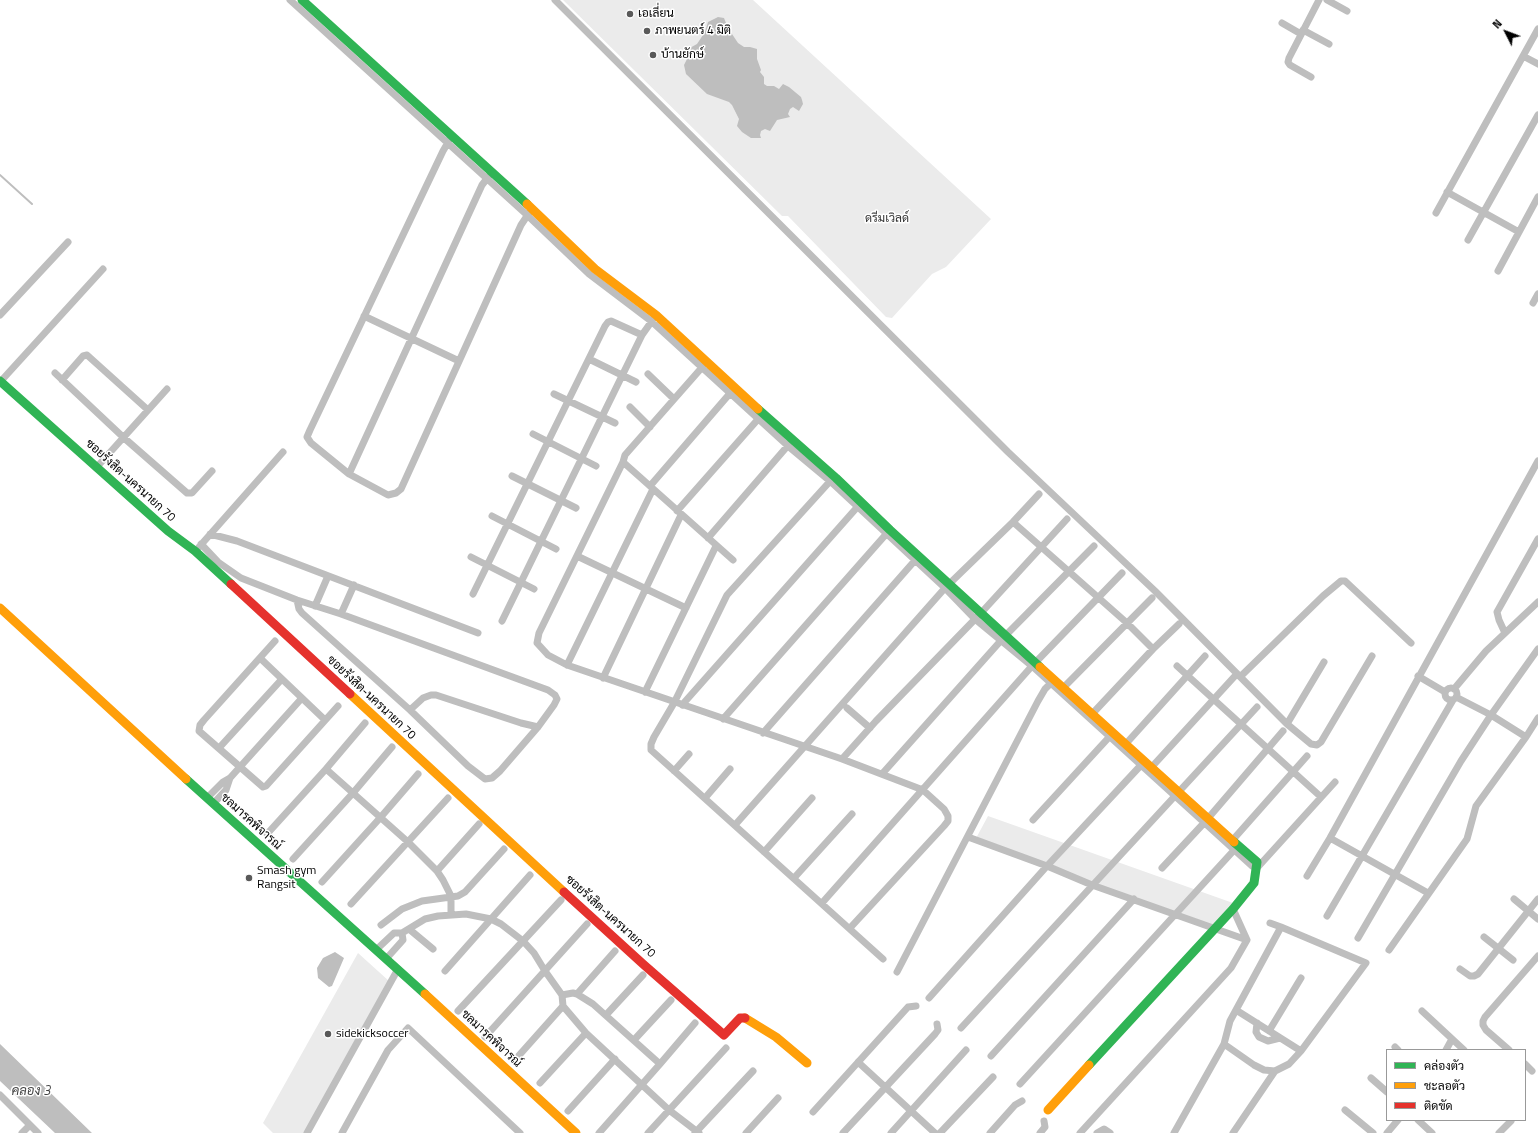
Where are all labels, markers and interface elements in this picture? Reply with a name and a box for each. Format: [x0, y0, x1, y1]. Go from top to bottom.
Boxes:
place label: เอเลี่ยน [638, 7, 674, 21]
marker: เอเลี่ยน [625, 9, 635, 19]
north arrow [1486, 12, 1526, 52]
text: N [1489, 16, 1506, 32]
place label: ภาพยนตร์ 4 มิติ [655, 24, 731, 38]
marker: ภาพยนตร์ 4 มิติ [642, 26, 652, 36]
place label: บ้านยักษ์ [661, 48, 704, 62]
marker: บ้านยักษ์ [648, 50, 658, 60]
park label: ดรีมเวิลด์ [865, 212, 909, 226]
street label: ซอยรังสิต-นครนายก 70 [82, 437, 178, 525]
street label: ซอยรังสิต-นครนายก 70 [324, 653, 418, 743]
street label: ชลมารคพิจารณ์ [217, 791, 285, 853]
place label: Smash gym Rangsit [257, 864, 316, 892]
marker: Smash gym Rangsit [244, 873, 254, 883]
street label: ซอยรังสิต-นครนายก 70 [562, 873, 658, 961]
street label: ชลมารคพิจารณ์ [458, 1007, 524, 1071]
place label: sidekicksoccer [336, 1027, 408, 1041]
marker: sidekicksoccer [323, 1029, 333, 1039]
legend [1386, 1049, 1526, 1121]
text: คล่องตัว [1424, 1056, 1464, 1075]
text: ชะลอตัว [1424, 1076, 1465, 1095]
water label: คลอง 3 [11, 1084, 51, 1100]
text: ติดขัด [1424, 1096, 1453, 1115]

